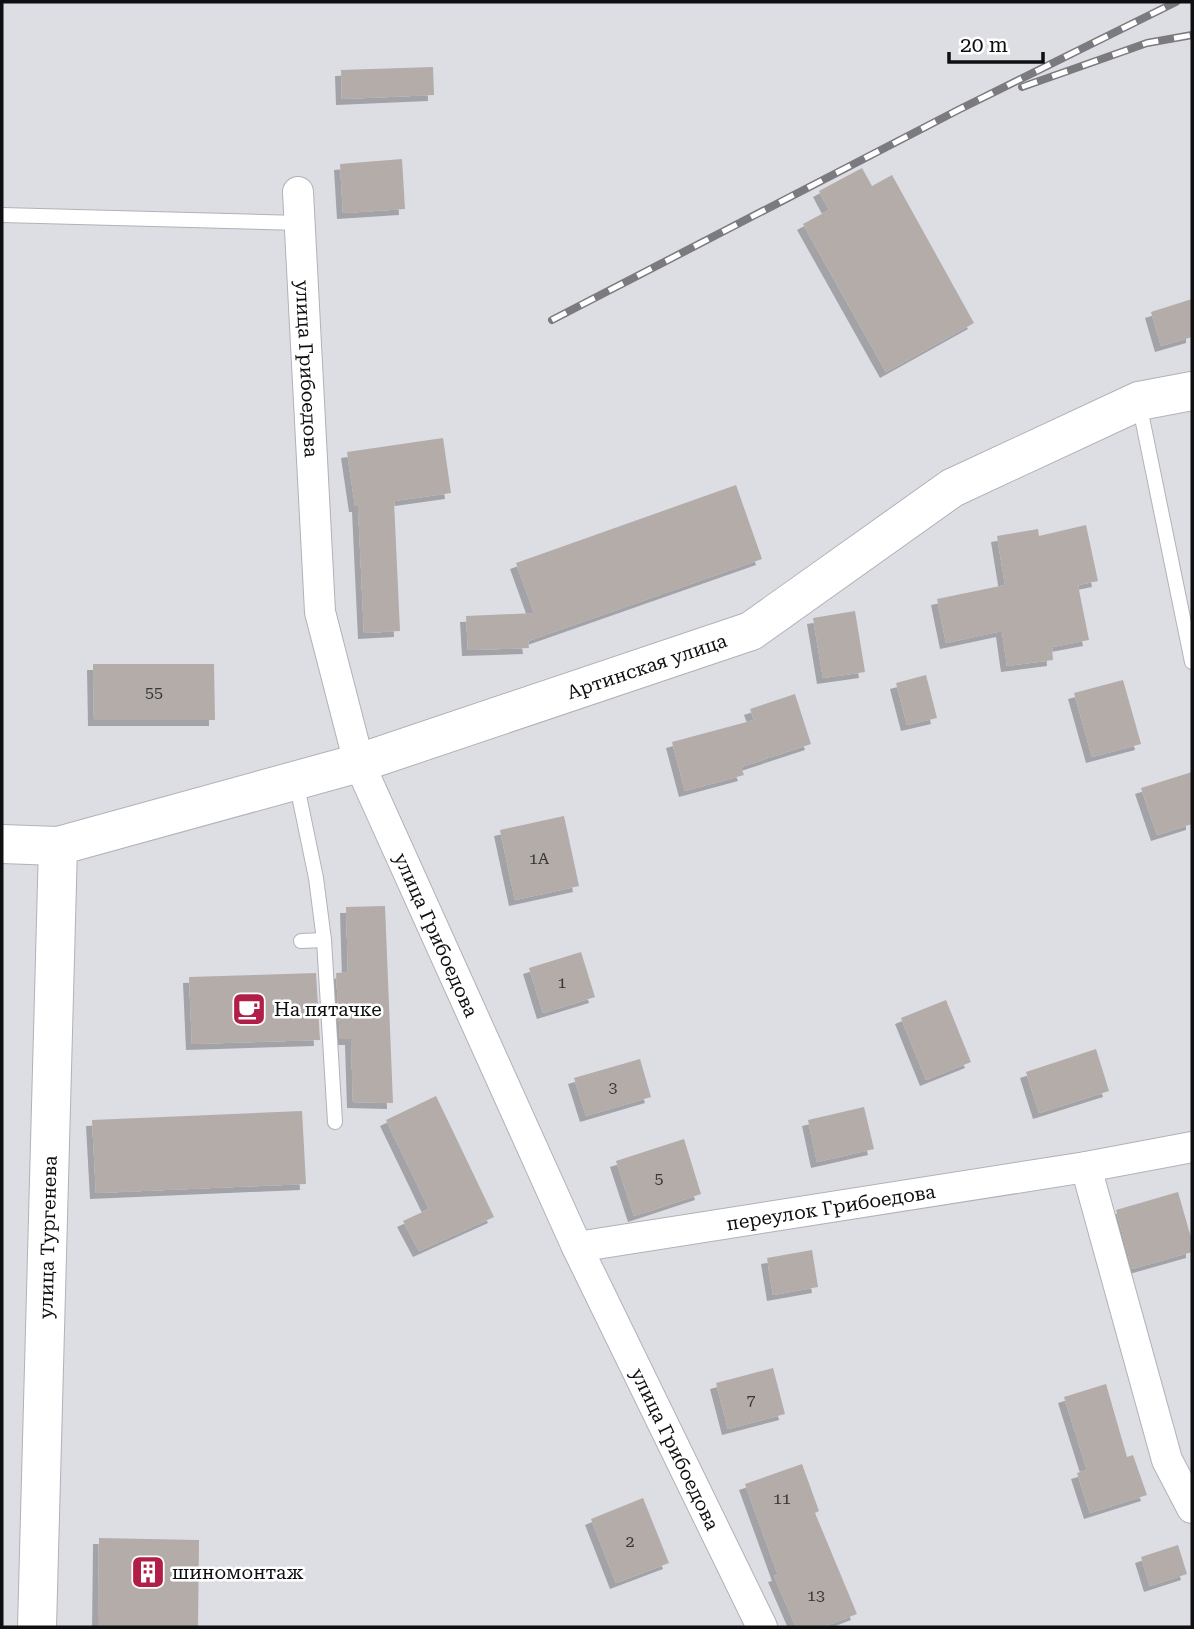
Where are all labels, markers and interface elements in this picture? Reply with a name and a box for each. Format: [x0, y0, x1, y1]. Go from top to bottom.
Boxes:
scale bar [949, 21, 1044, 65]
text: 20 m [960, 33, 1008, 57]
street label: улица Грибоедова [291, 280, 323, 459]
street label: Артинская улица [564, 629, 731, 704]
house number: 55 [145, 683, 163, 702]
street label: улица Грибоедова [389, 849, 483, 1021]
house number: 1А [529, 849, 550, 868]
house number: 1 [558, 973, 567, 992]
cafe icon: На пятачке [230, 990, 268, 1028]
place label: На пятачке [274, 998, 382, 1021]
house number: 3 [609, 1078, 618, 1097]
street label: улица Тургенева [34, 1155, 62, 1319]
house number: 5 [655, 1169, 664, 1188]
street label: переулок Грибоедова [725, 1180, 938, 1235]
street label: улица Грибоедова [626, 1364, 724, 1535]
house number: 7 [747, 1390, 756, 1409]
house number: 11 [773, 1489, 791, 1508]
house number: 2 [626, 1532, 635, 1551]
building icon: шиномонтаж [129, 1553, 167, 1591]
place label: шиномонтаж [172, 1561, 304, 1584]
house number: 13 [807, 1586, 825, 1605]

